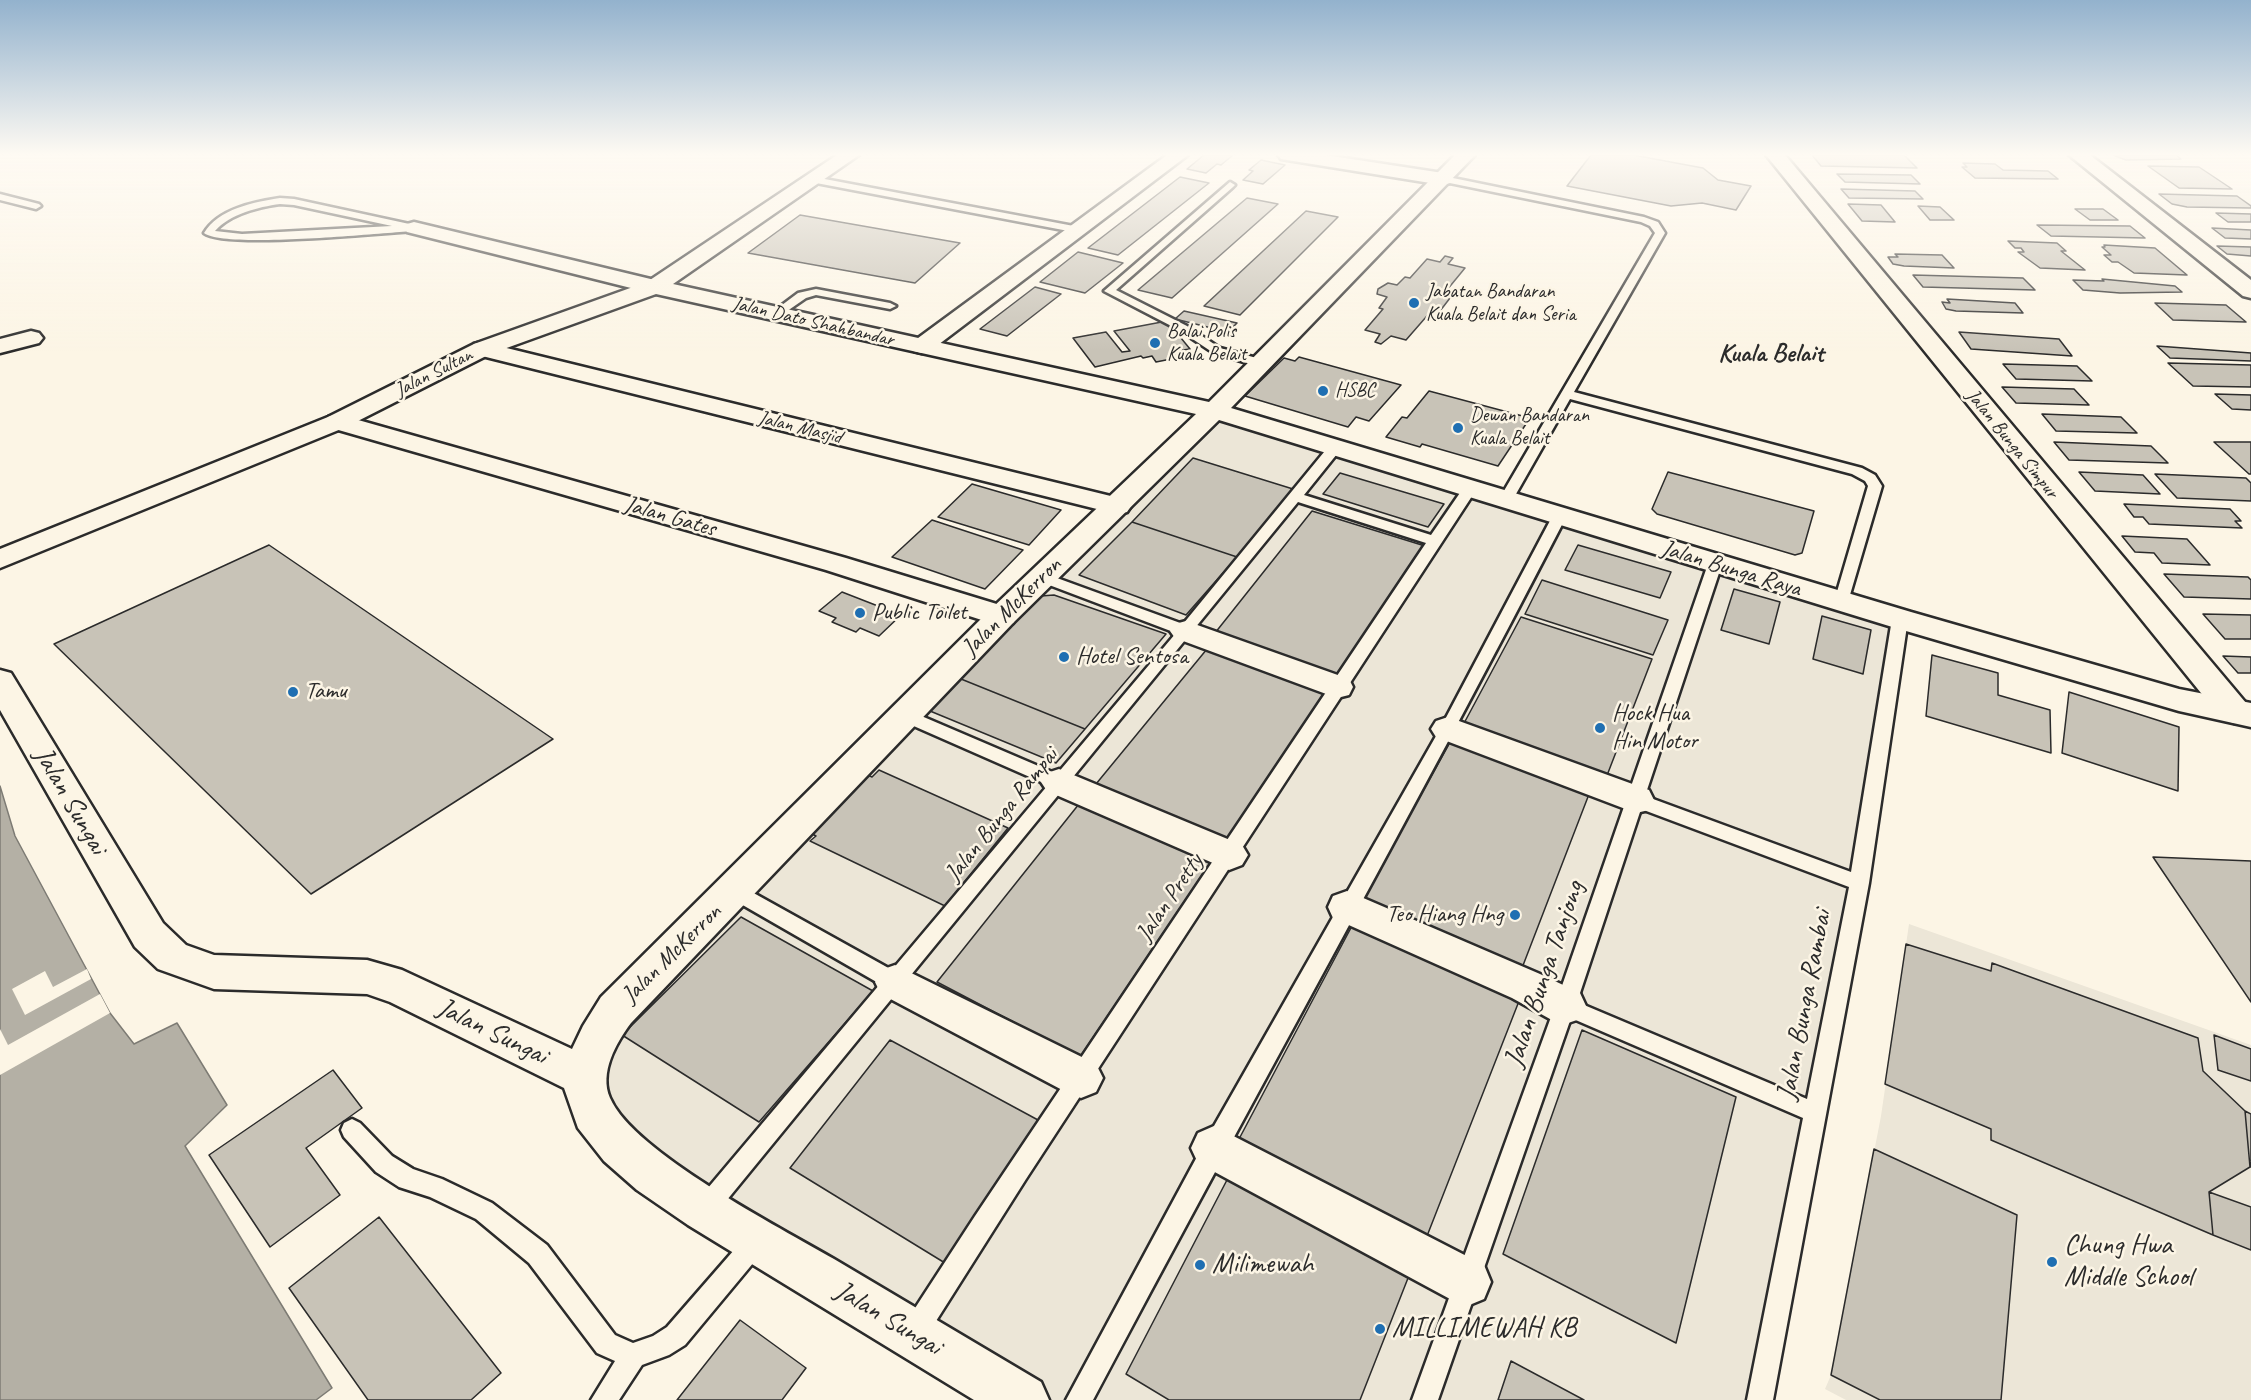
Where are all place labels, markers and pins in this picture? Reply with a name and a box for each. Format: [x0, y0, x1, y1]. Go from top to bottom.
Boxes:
place label: Jabatan Bandaran Kuala Belait dan Seria [1426, 280, 1576, 327]
marker: Jabatan Bandaran Kuala Belait dan Seria [1407, 296, 1421, 310]
place label: Balai Polis Kuala Belait [1167, 320, 1246, 367]
marker: Balai Polis Kuala Belait [1148, 336, 1162, 350]
place label: HSBC [1335, 379, 1375, 403]
marker: HSBC [1316, 384, 1330, 398]
place label: Dewan Bandaran Kuala Belait [1470, 404, 1589, 451]
marker: Dewan Bandaran Kuala Belait [1451, 421, 1465, 435]
place label: Public Toilet [872, 599, 966, 627]
marker: Public Toilet [853, 606, 867, 620]
place label: Hotel Sentosa [1076, 643, 1188, 671]
marker: Hotel Sentosa [1057, 650, 1071, 664]
place label: Tamu [305, 678, 347, 706]
marker: Tamu [286, 685, 300, 699]
place label: Hock Hua Hin Motor [1612, 700, 1698, 756]
marker: Hock Hua Hin Motor [1593, 721, 1607, 735]
place label: Teo Hiang Hng [1386, 901, 1503, 929]
marker: Teo Hiang Hng [1508, 908, 1522, 922]
place label: Chung Hwa Middle School [2064, 1229, 2192, 1295]
place label: Milimewah [1212, 1248, 1314, 1282]
marker: Chung Hwa Middle School [2045, 1255, 2059, 1269]
marker: Milimewah [1193, 1258, 1207, 1272]
place label: MILLIMEWAH KB [1392, 1312, 1576, 1346]
marker: MILLIMEWAH KB [1373, 1322, 1387, 1336]

